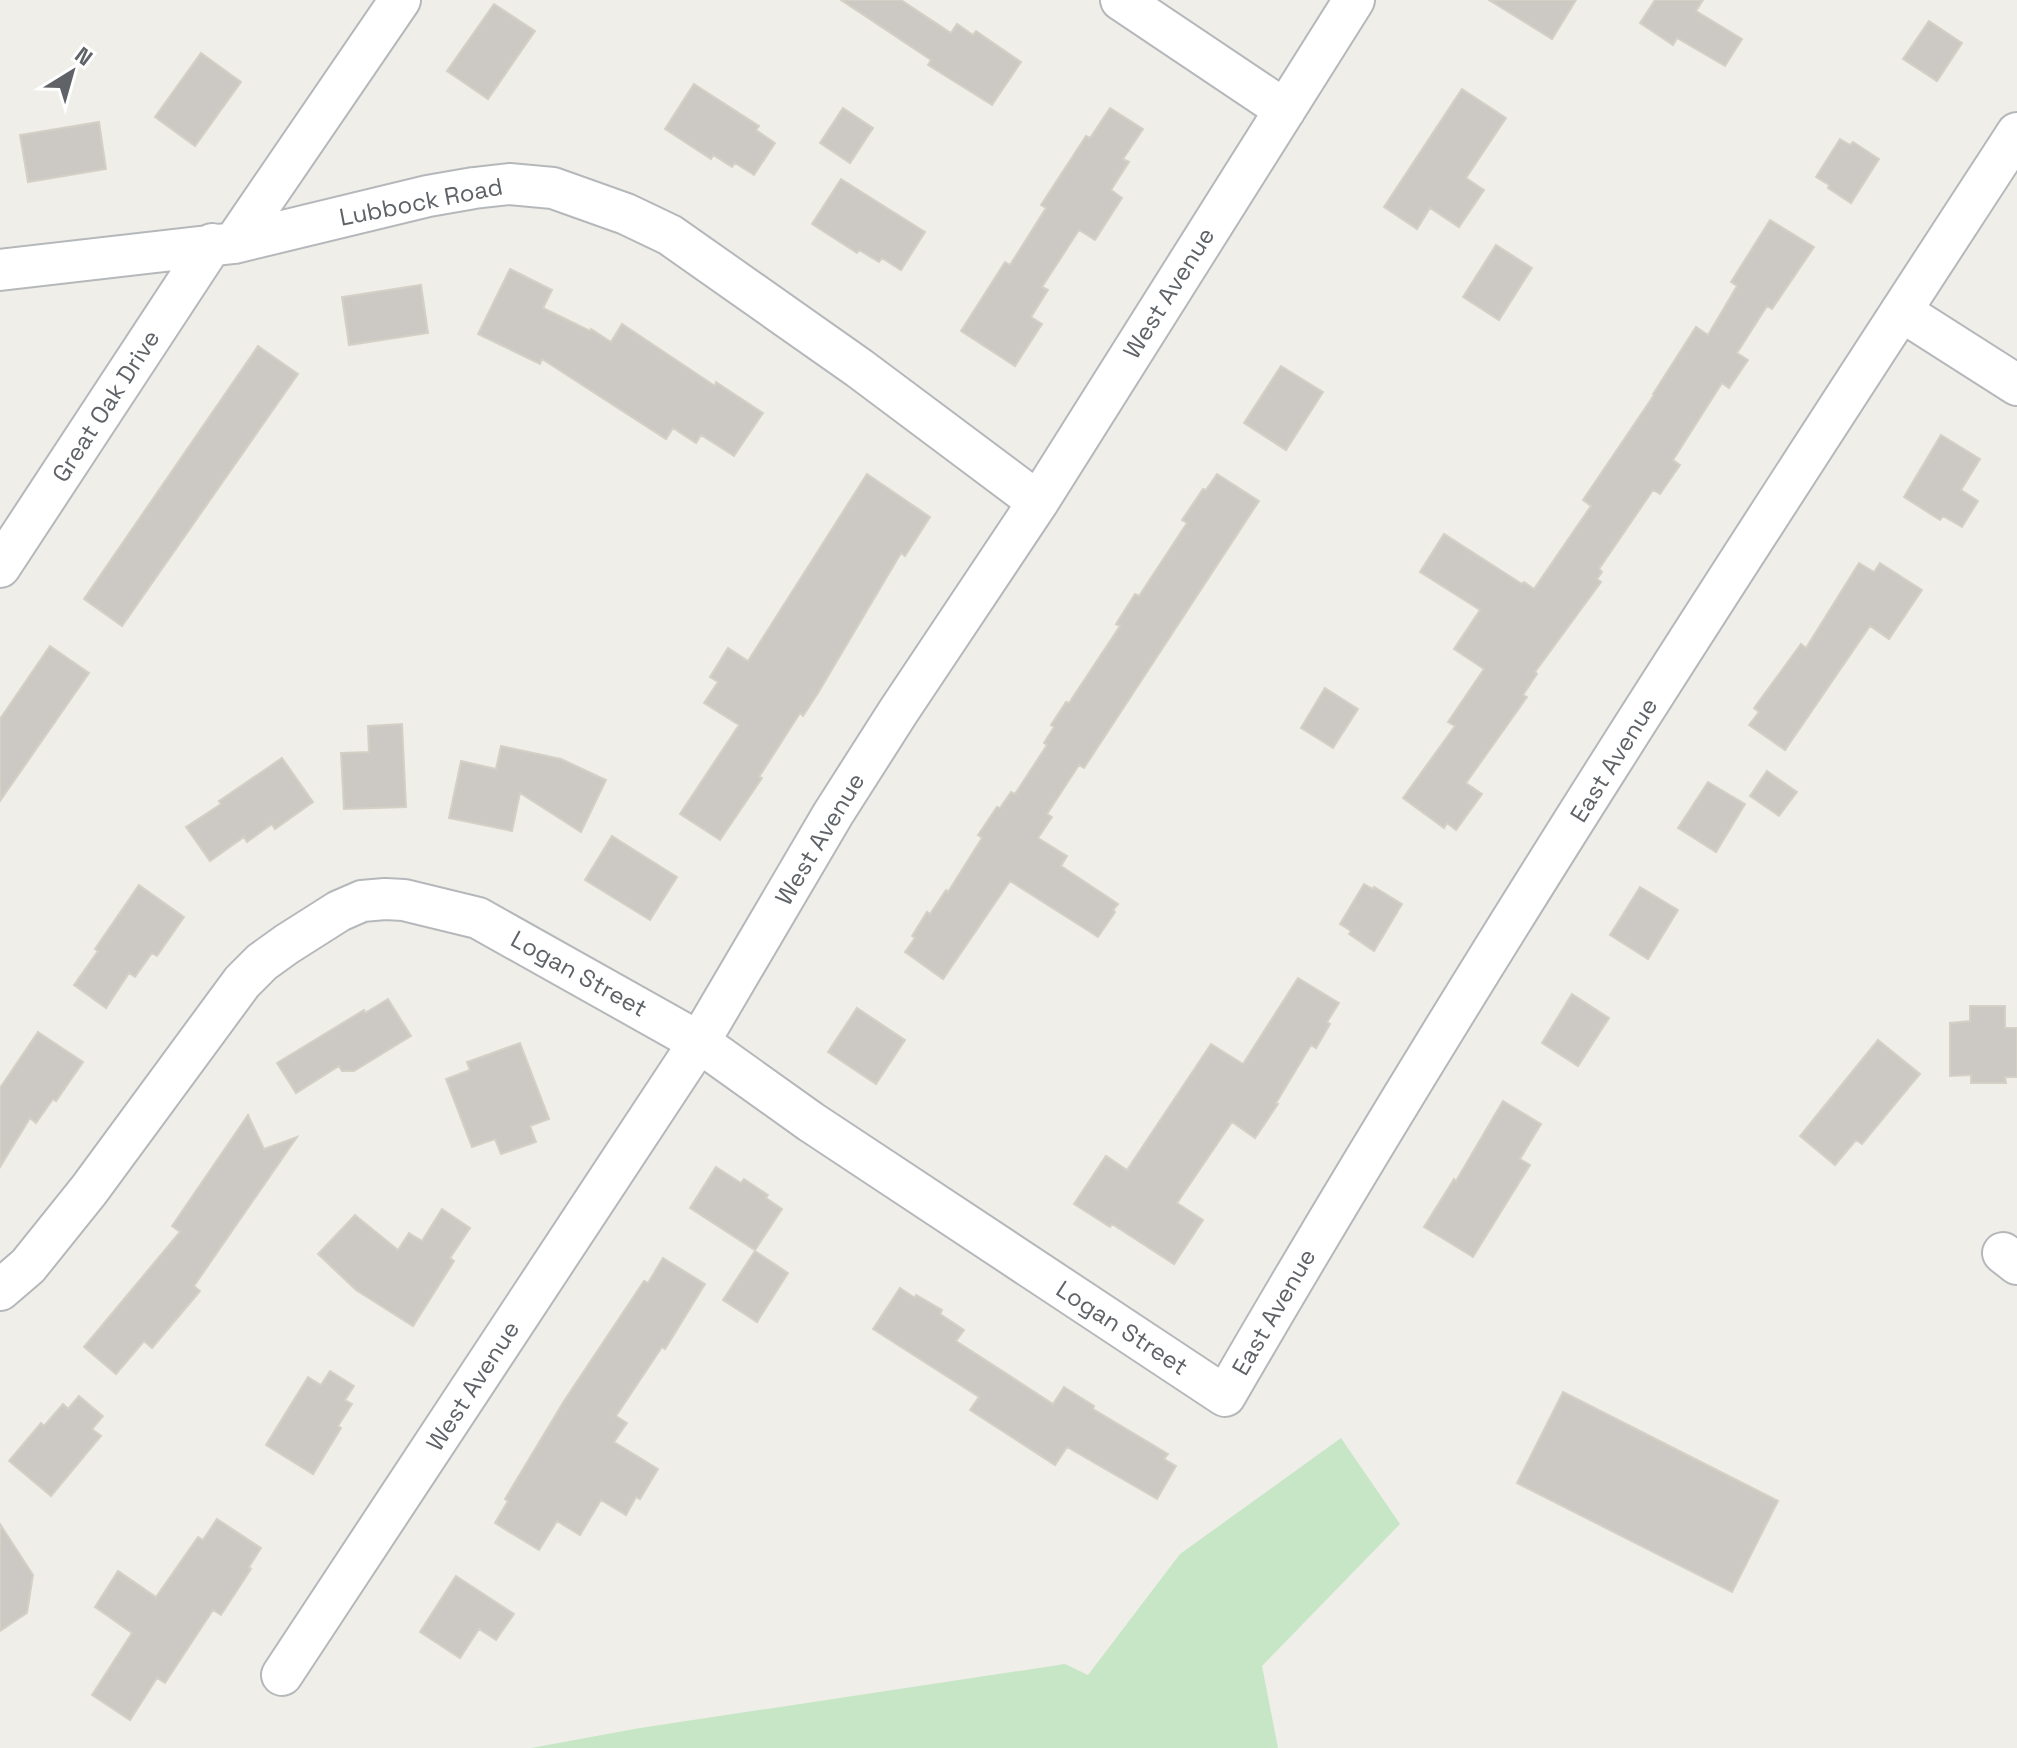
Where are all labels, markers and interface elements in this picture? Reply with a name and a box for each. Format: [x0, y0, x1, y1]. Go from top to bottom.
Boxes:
north arrow [32, 32, 112, 112]
text: N [70, 40, 98, 72]
street label: Lubbock Road [337, 170, 505, 233]
street label: West Avenue [1116, 221, 1221, 364]
street label: Great Oak Drive [45, 324, 166, 488]
street label: East Avenue [1563, 692, 1664, 828]
street label: West Avenue [768, 767, 871, 911]
street label: Logan Street [506, 923, 653, 1024]
street label: East Avenue [1225, 1243, 1322, 1381]
street label: Logan Street [1050, 1273, 1194, 1382]
street label: West Avenue [419, 1315, 526, 1457]

